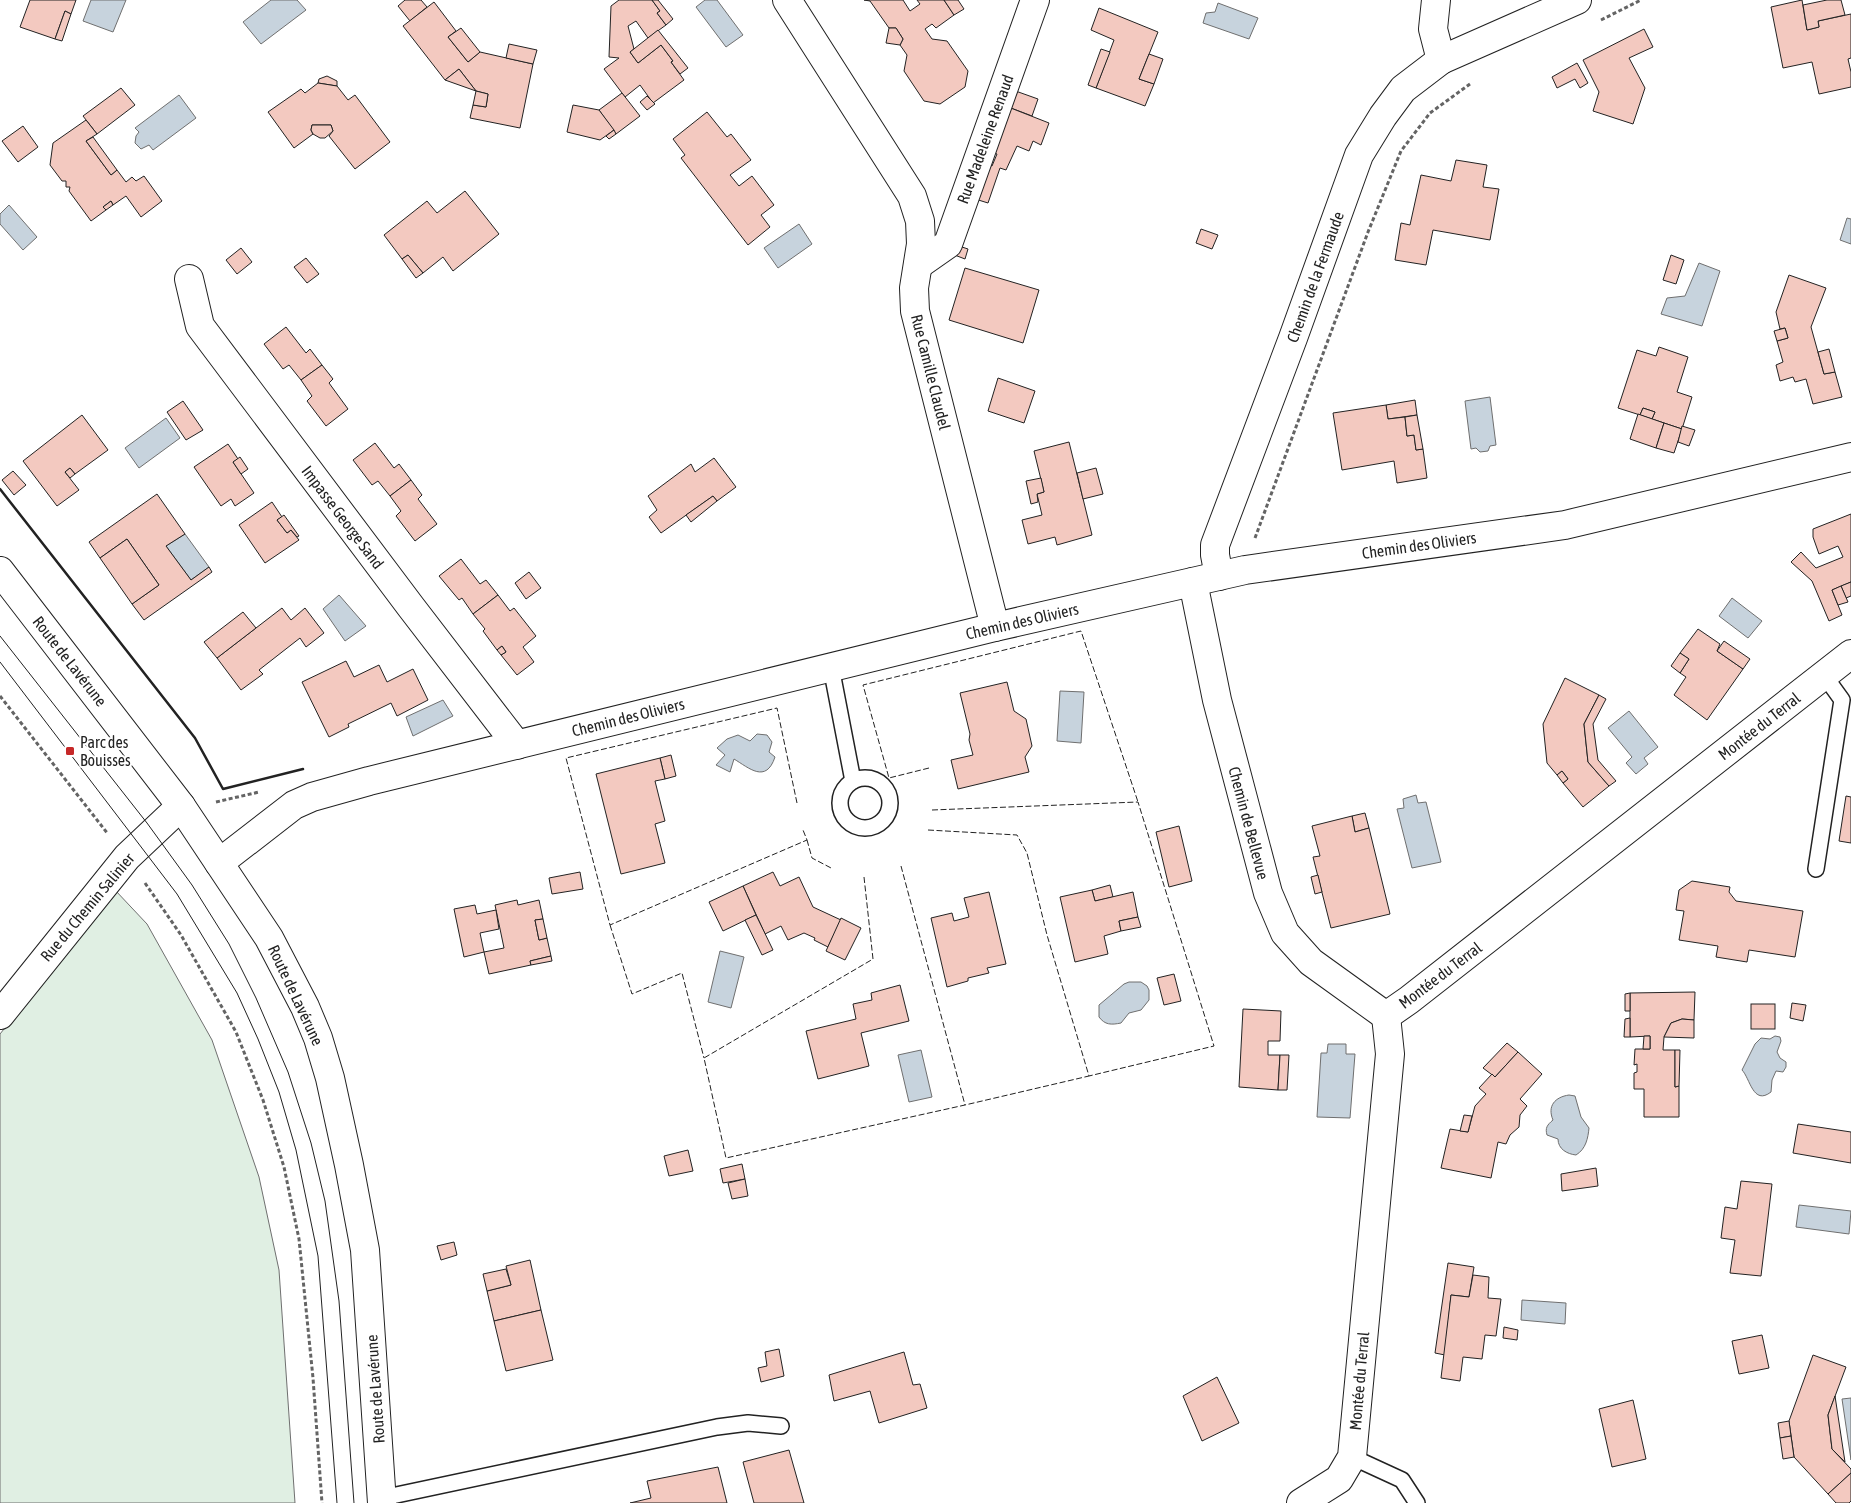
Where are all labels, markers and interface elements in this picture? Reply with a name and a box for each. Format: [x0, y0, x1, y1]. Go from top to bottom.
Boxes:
street label: Rue Madeleine Renaud [953, 72, 1017, 206]
street label: Chemin de la Fermaude [1283, 209, 1347, 345]
street label: Rue Camille Claudel [908, 312, 954, 432]
street label: Impasse George Sand [298, 462, 388, 573]
street label: Chemin des Oliviers [1361, 528, 1478, 562]
street label: Chemin des Oliviers [964, 599, 1081, 643]
street label: Route de Lavérune [29, 613, 111, 709]
street label: Montée du Terral [1715, 688, 1804, 763]
street label: Chemin des Oliviers [570, 694, 686, 740]
place label: Parc des Bouisses [80, 733, 131, 769]
marker: Parc des Bouisses [64, 745, 76, 757]
street label: Chemin de Bellevue [1225, 765, 1273, 881]
street label: Rue du Chemin Salinier [37, 849, 138, 965]
street label: Montée du Terral [1395, 938, 1485, 1012]
street label: Route de Lavérune [265, 942, 327, 1048]
street label: Montée du Terral [1346, 1330, 1372, 1431]
street label: Route de Lavérune [362, 1334, 388, 1444]

